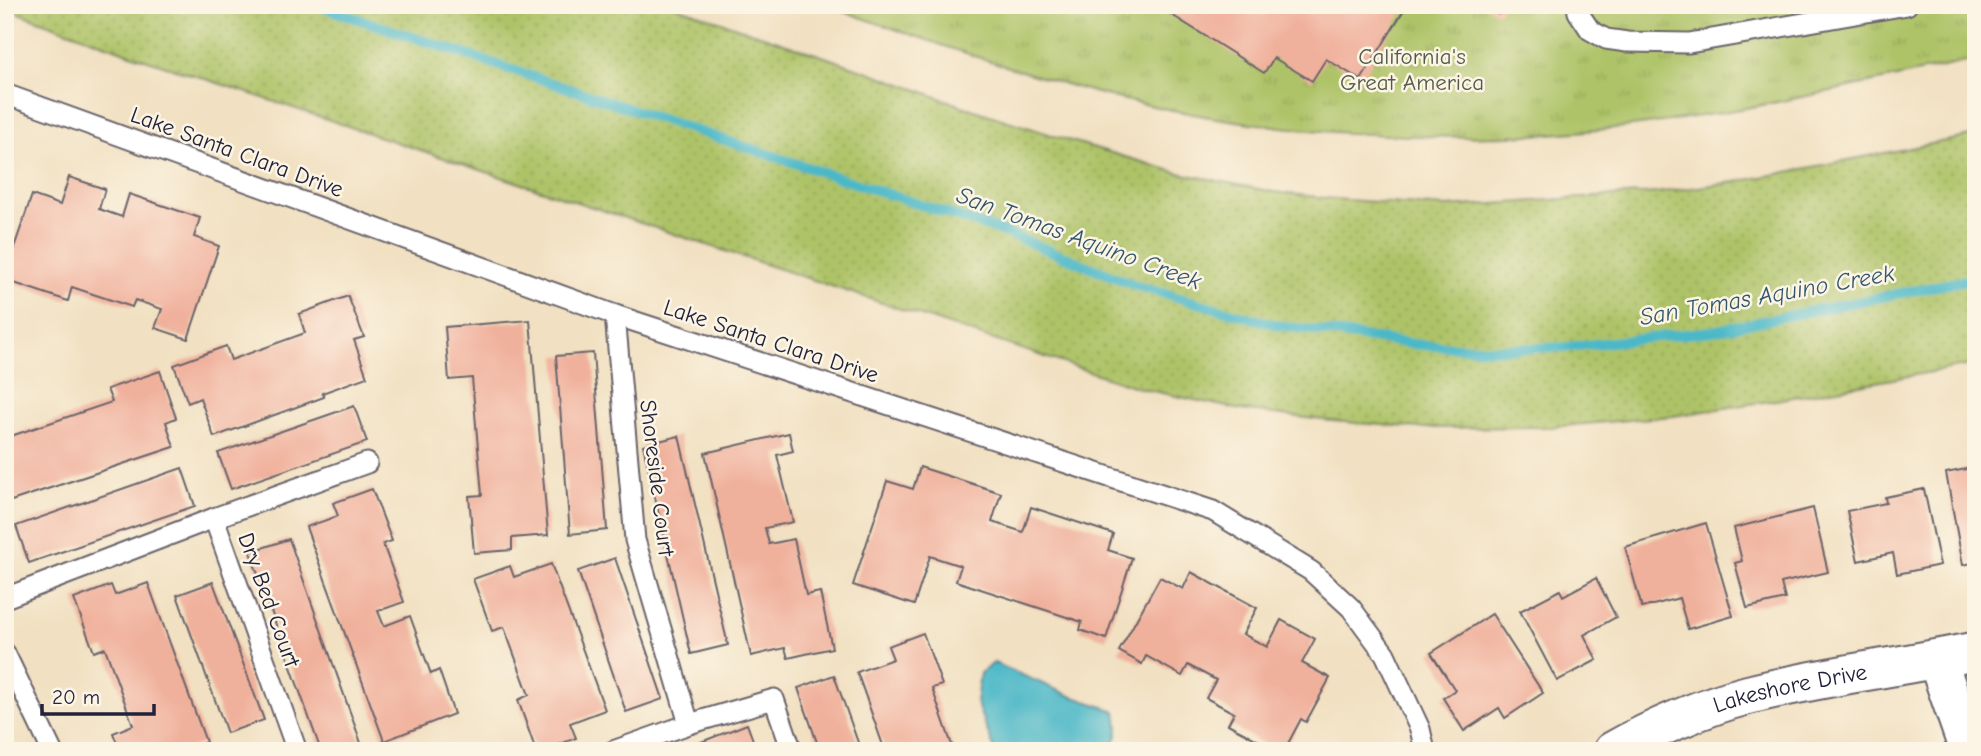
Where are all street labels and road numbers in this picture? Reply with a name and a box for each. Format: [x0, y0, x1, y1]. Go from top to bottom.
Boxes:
street label: Lake Santa Clara Drive [127, 101, 347, 203]
street label: Lake Santa Clara Drive [660, 293, 882, 389]
street label: Shoreside Court [634, 398, 680, 559]
street label: Dry Bed Court [232, 529, 306, 672]
street label: Lakeshore Drive [1709, 658, 1869, 718]

